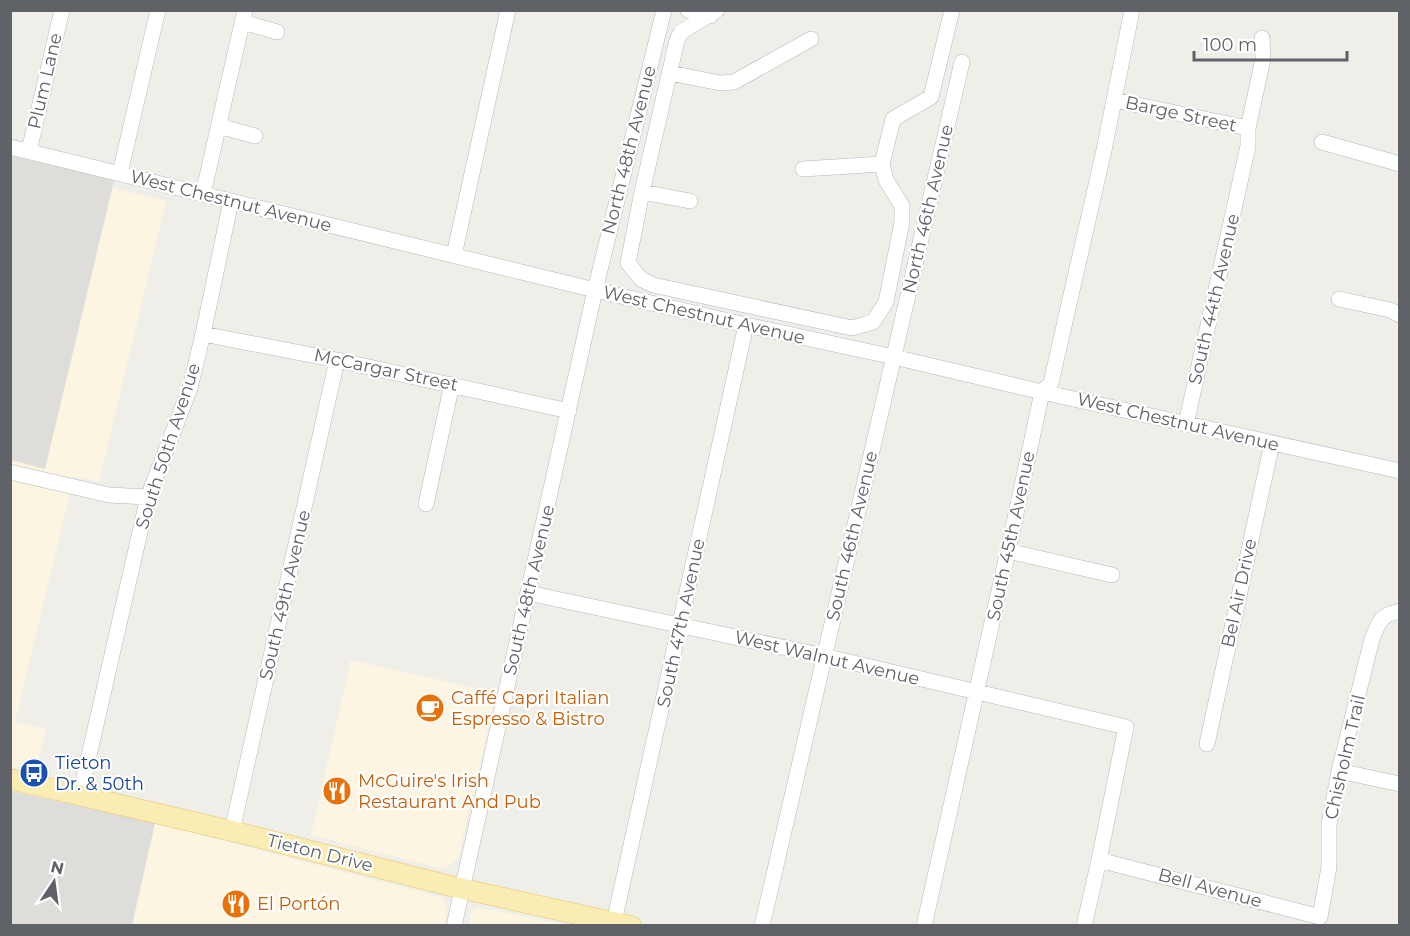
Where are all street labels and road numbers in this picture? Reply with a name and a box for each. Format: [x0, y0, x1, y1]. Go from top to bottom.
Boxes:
street label: Plum Lane [23, 31, 67, 131]
street label: North 48th Avenue [597, 63, 661, 237]
street label: Barge Street [1123, 91, 1239, 137]
street label: North 46th Avenue [898, 122, 958, 296]
street label: West Chestnut Avenue [128, 165, 334, 237]
street label: South 44th Avenue [1184, 211, 1244, 387]
street label: West Chestnut Avenue [601, 281, 807, 349]
street label: McCargar Street [312, 344, 460, 396]
street label: South 50th Avenue [131, 360, 205, 532]
street label: West Chestnut Avenue [1075, 388, 1281, 456]
street label: South 46th Avenue [822, 449, 882, 623]
street label: South 45th Avenue [982, 449, 1040, 623]
street label: South 48th Avenue [499, 502, 559, 677]
street label: South 49th Avenue [255, 508, 315, 682]
street label: South 47th Avenue [652, 536, 710, 709]
street label: Bel Air Drive [1217, 536, 1261, 649]
street label: West Walnut Avenue [732, 626, 922, 690]
street label: Chisholm Trail [1320, 692, 1370, 822]
street label: Tieton Drive [265, 829, 375, 877]
street label: Bell Avenue [1156, 864, 1265, 912]

